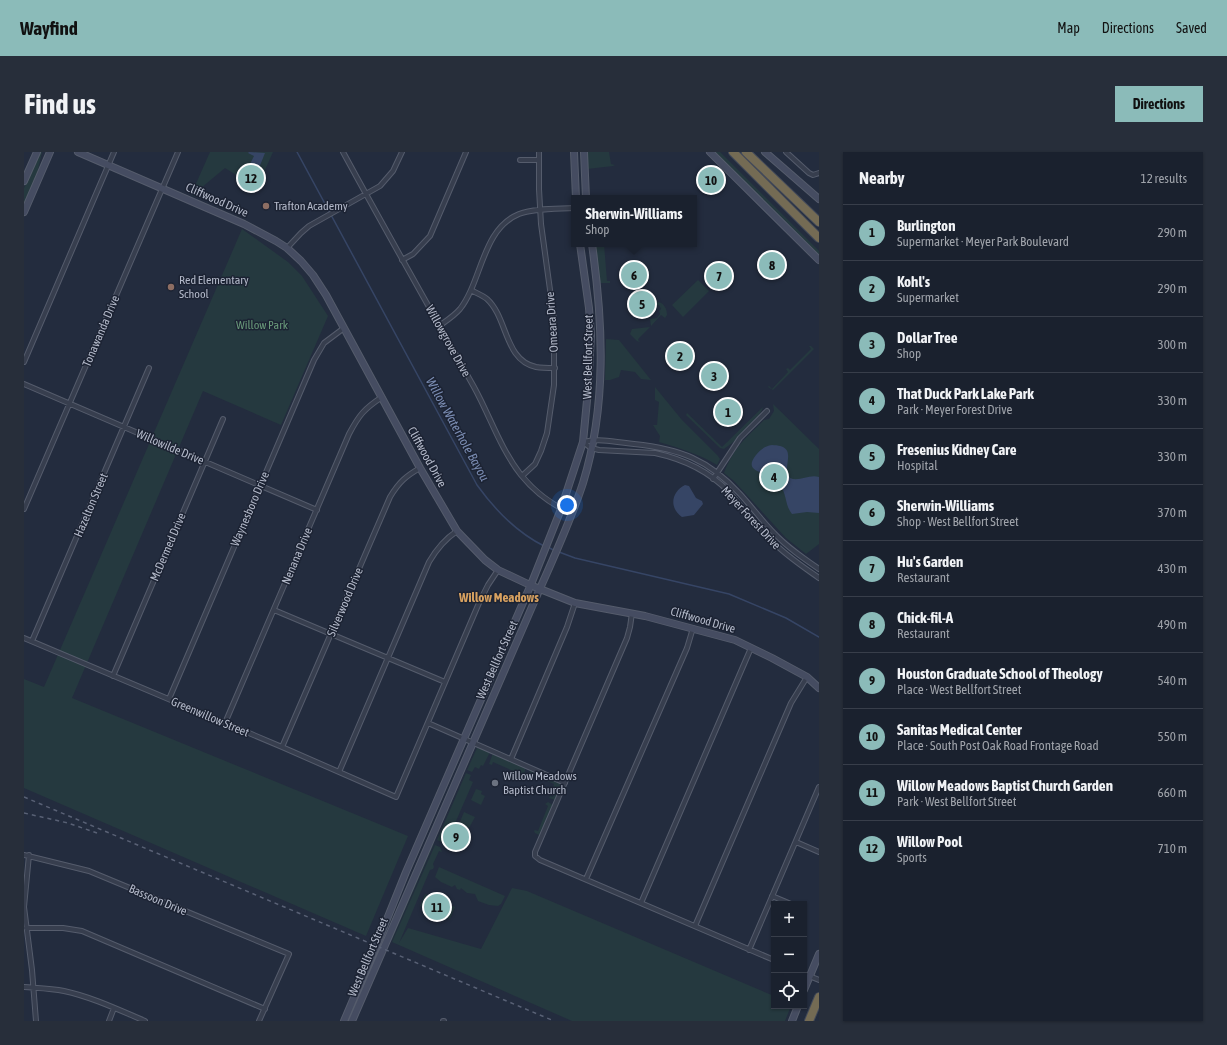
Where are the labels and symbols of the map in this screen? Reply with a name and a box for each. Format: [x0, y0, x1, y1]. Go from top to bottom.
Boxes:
pin: 12 [238, 163, 264, 193]
pin: 10 [698, 165, 724, 195]
street label: Cliffwood Drive [184, 180, 250, 220]
place label: Trafton Academy [274, 199, 348, 213]
marker: Trafton Academy [261, 201, 271, 211]
pin: 8 [759, 250, 785, 280]
pin: 6 [621, 260, 647, 290]
pin: 7 [706, 261, 732, 291]
place label: Red Elementary School [179, 273, 249, 301]
marker: Red Elementary School [166, 282, 176, 292]
pin: 5 [629, 289, 655, 319]
street label: Omeara Drive [543, 291, 561, 353]
street label: Tonawanda Drive [80, 293, 122, 369]
street label: Willowgrove Drive [423, 303, 473, 379]
street label: West Bellfort Street [580, 314, 596, 399]
park label: Willow Park [236, 318, 289, 332]
pin: 2 [667, 341, 693, 371]
pin: 3 [701, 361, 727, 391]
water label: Willow Waterhole Bayou [423, 375, 492, 484]
pin: 1 [715, 397, 741, 427]
street label: Cliffwood Drive [405, 424, 449, 490]
street label: Willowilde Drive [134, 426, 206, 468]
pin: 4 [761, 462, 787, 492]
street label: Hazelton Street [71, 470, 111, 539]
street label: Waynesboro Drive [228, 470, 272, 548]
street label: Meyer Forest Drive [718, 484, 784, 552]
your location [557, 495, 577, 515]
street label: McDermed Drive [147, 511, 189, 583]
street label: Nenana Drive [279, 526, 315, 586]
street label: Silverwood Drive [324, 565, 366, 639]
district label: Willow Meadows [458, 590, 539, 605]
street label: Cliffwood Drive [669, 604, 737, 636]
street label: West Bellfort Street [473, 618, 521, 701]
street label: Greenwillow Street [169, 694, 252, 740]
place label: Willow Meadows Baptist Church [503, 769, 577, 797]
marker: Willow Meadows Baptist Church [490, 778, 500, 788]
pin: 9 [443, 822, 469, 852]
street label: Bassoon Drive [127, 881, 189, 919]
pin: 11 [424, 892, 450, 922]
street label: West Bellfort Street [345, 915, 391, 999]

